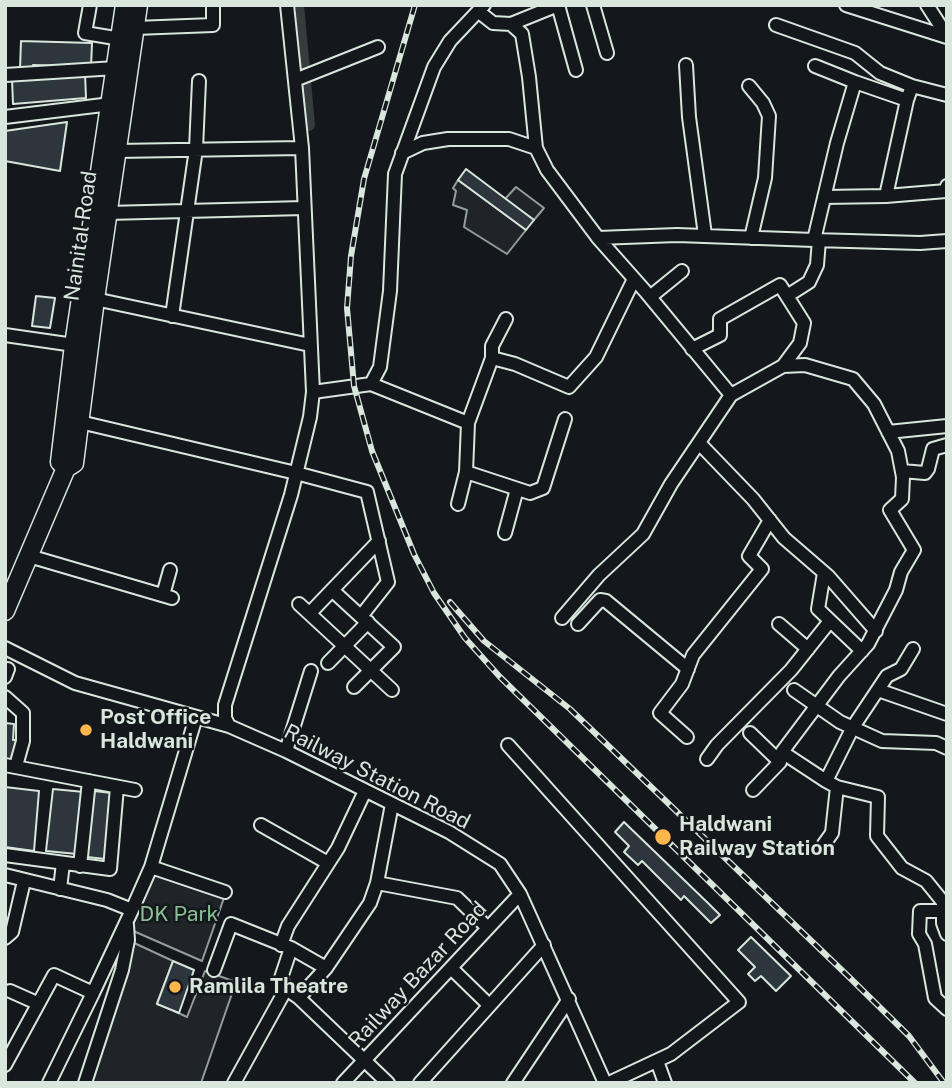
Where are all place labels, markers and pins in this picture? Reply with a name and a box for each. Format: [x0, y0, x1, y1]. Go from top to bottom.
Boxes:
place label: Post Office Haldwani [100, 705, 211, 755]
marker: Post Office Haldwani [78, 722, 94, 738]
place label: Haldwani Railway Station [679, 812, 835, 862]
marker: Haldwani Railway Station [653, 827, 673, 847]
place label: Ramlila Theatre [189, 974, 348, 1000]
marker: Ramlila Theatre [167, 979, 183, 995]

